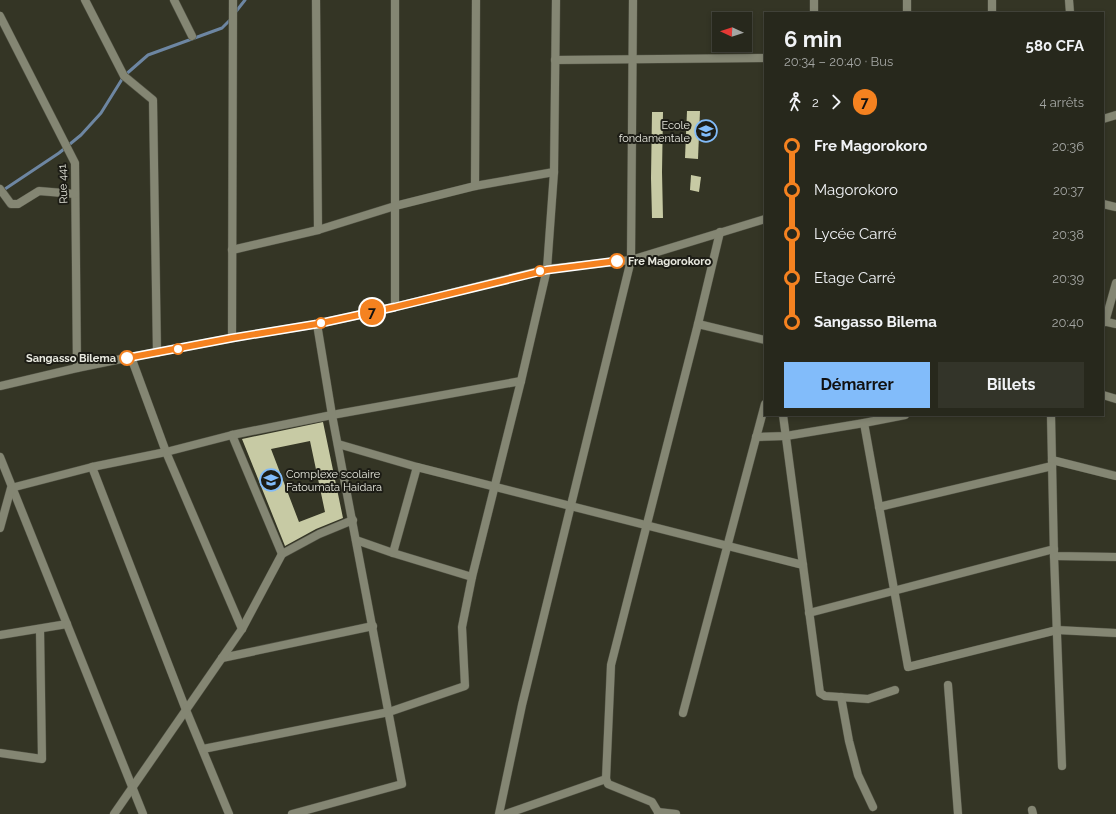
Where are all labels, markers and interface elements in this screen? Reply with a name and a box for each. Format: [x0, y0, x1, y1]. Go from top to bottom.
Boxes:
north arrow [712, 12, 752, 52]
map controls [712, 12, 752, 52]
text: 6 min [784, 26, 842, 52]
text: 580 CFA [1026, 37, 1084, 55]
text: 20:34 – 20:40 · Bus [784, 54, 893, 69]
icon: walk [784, 91, 806, 113]
icon: forward [825, 91, 847, 113]
text: 7 [861, 94, 869, 110]
text: 2 [812, 95, 819, 110]
text: 4 arrêts [1039, 95, 1084, 110]
school or university icon: Ecole fondamentale [693, 118, 719, 144]
place label: Ecole fondamentale [619, 119, 691, 145]
text: Fre Magorokoro [814, 137, 927, 155]
text: 20:36 [1052, 139, 1084, 154]
street label: Rue 441 [55, 164, 71, 204]
text: Magorokoro [814, 181, 898, 199]
text: 20:37 [1053, 183, 1084, 198]
text: Lycée Carré [814, 225, 897, 243]
text: 20:38 [1052, 227, 1084, 242]
marker: Fre Magorokoro [609, 253, 625, 269]
place label: Fre Magorokoro [628, 255, 711, 268]
unlabelled marker [534, 265, 546, 277]
text: Etage Carré [814, 269, 896, 287]
text: 20:39 [1052, 271, 1084, 286]
line badge: 7 [359, 299, 385, 325]
text: 7 [368, 304, 376, 320]
text: Sangasso Bilema [814, 313, 937, 331]
text: 20:40 [1052, 315, 1084, 330]
unlabelled marker [315, 317, 327, 329]
unlabelled marker [172, 343, 184, 355]
marker: Sangasso Bilema [119, 350, 135, 366]
place label: Sangasso Bilema [26, 352, 116, 365]
button: Démarrer [784, 362, 930, 408]
button: Billets [938, 362, 1084, 408]
school or university icon: Complexe scolaire Fatoumata Haidara [258, 467, 284, 493]
place label: Complexe scolaire Fatoumata Haidara [286, 468, 382, 494]

